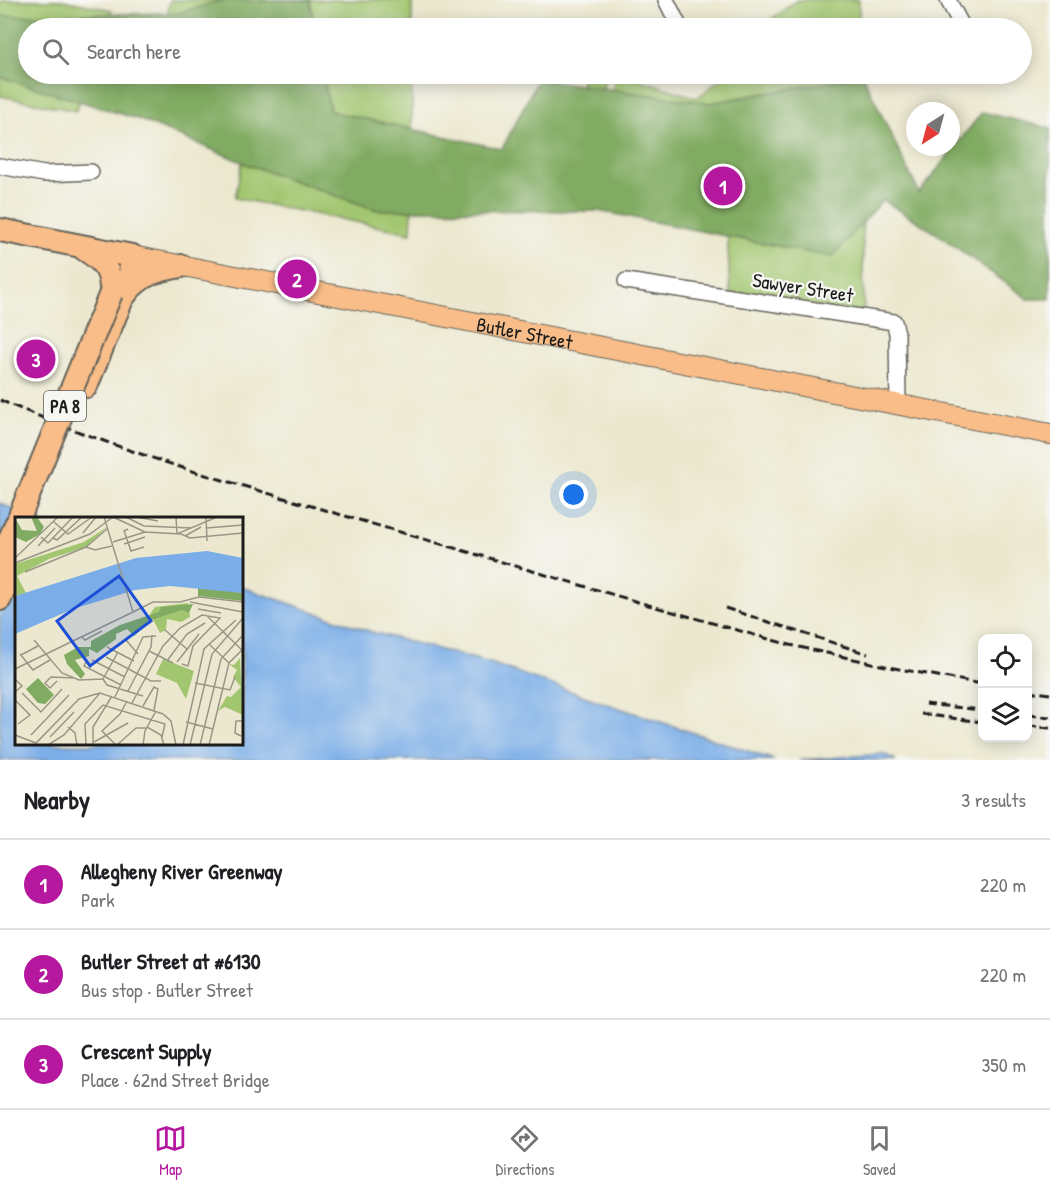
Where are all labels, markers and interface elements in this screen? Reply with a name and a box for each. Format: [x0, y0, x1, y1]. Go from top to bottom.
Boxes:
search box [18, 18, 1032, 84]
icon: search [39, 35, 72, 68]
text: Search here [87, 36, 181, 66]
north arrow [906, 102, 960, 156]
pin: 1 [704, 164, 742, 208]
pin: 2 [278, 256, 316, 302]
street label: Sawyer Street [751, 266, 856, 308]
street label: Butler Street [474, 310, 576, 355]
pin: 3 [16, 336, 56, 382]
road number: PA 8 [44, 391, 86, 421]
your location [559, 480, 588, 509]
inset map [15, 517, 243, 745]
map controls [978, 634, 1032, 742]
button: locate [978, 634, 1032, 688]
button: layers [978, 688, 1032, 742]
text: Nearby [24, 782, 90, 817]
text: 3 results [961, 786, 1026, 813]
text: Allegheny River Greenway [81, 856, 283, 886]
text: 1 [40, 871, 47, 898]
text: 220 m [980, 871, 1026, 898]
text: Park [81, 886, 114, 913]
text: Butler Street at #6130 [81, 946, 261, 976]
text: 2 [39, 961, 48, 988]
text: 220 m [980, 961, 1026, 988]
text: Bus stop · Butler Street [81, 976, 253, 1003]
text: Crescent Supply [81, 1036, 212, 1066]
text: 3 [39, 1051, 48, 1078]
text: 350 m [981, 1051, 1026, 1078]
text: Place · 62nd Street Bridge [81, 1066, 270, 1093]
tab: Map [154, 1122, 187, 1180]
tab: Directions [496, 1122, 554, 1180]
tab: Saved [863, 1122, 896, 1180]

